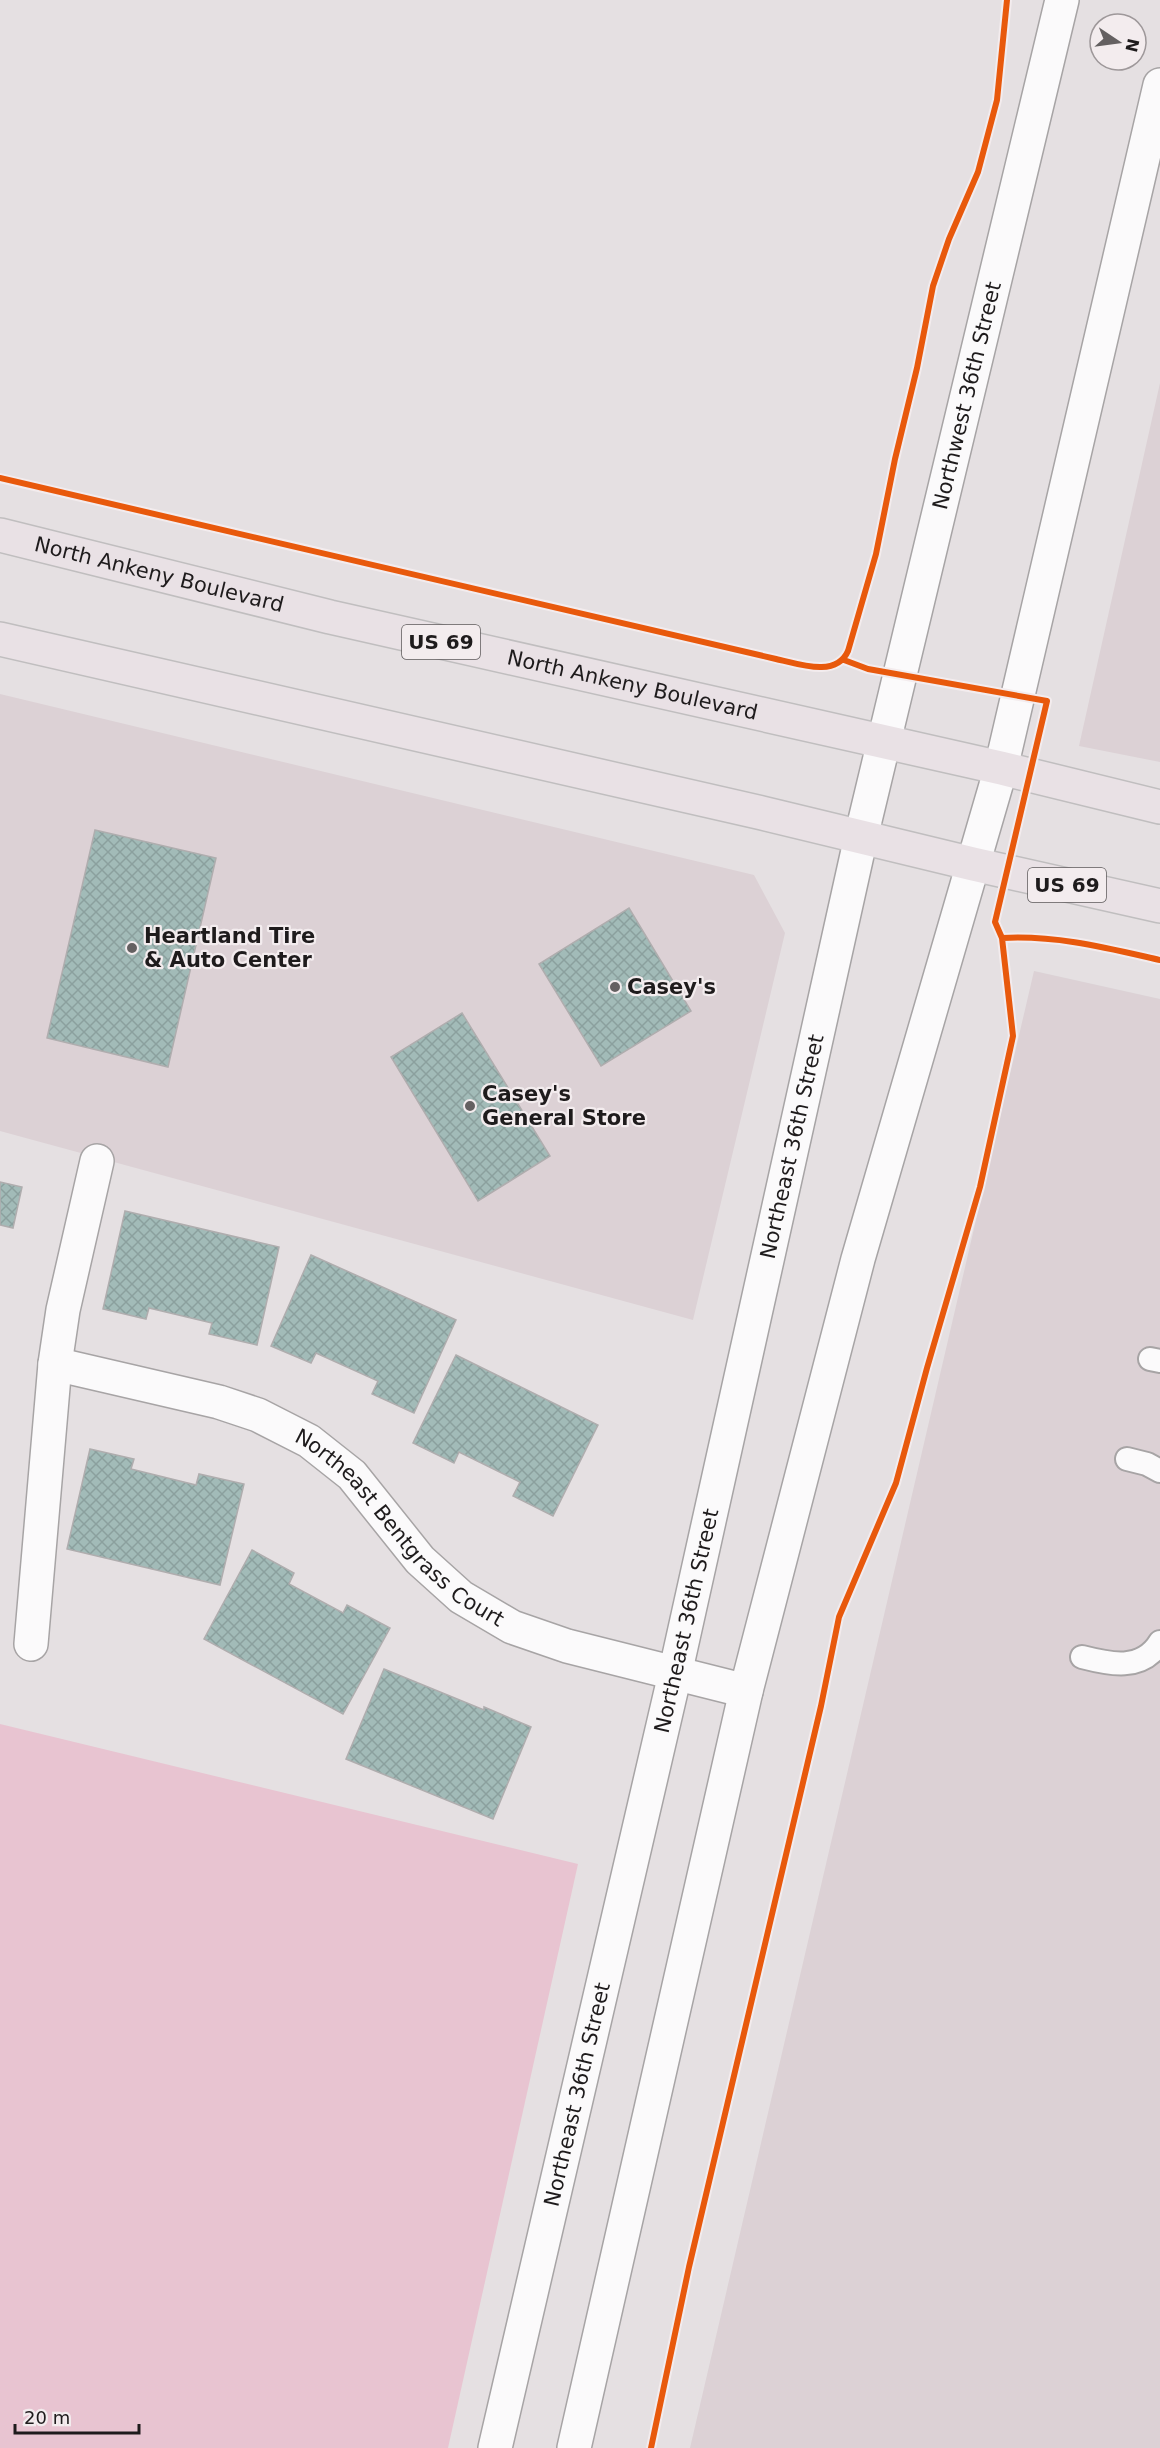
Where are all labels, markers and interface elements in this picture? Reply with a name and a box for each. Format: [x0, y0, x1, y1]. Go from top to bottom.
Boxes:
north arrow [1088, 12, 1148, 72]
text: N [1121, 37, 1143, 54]
street label: Northwest 36th Street [928, 279, 1006, 512]
street label: North Ankeny Boulevard [32, 532, 286, 617]
road number: US 69 [402, 625, 480, 659]
street label: North Ankeny Boulevard [505, 645, 760, 725]
road number: US 69 [1028, 868, 1106, 902]
place label: Heartland Tire & Auto Center [144, 924, 315, 972]
marker: Heartland Tire & Auto Center [125, 941, 139, 955]
place label: Casey's [627, 975, 716, 999]
marker: Casey's [608, 980, 622, 994]
street label: Northeast 36th Street [756, 1032, 829, 1261]
place label: Casey's General Store [482, 1082, 646, 1130]
marker: Casey's General Store [463, 1099, 477, 1113]
street label: Northeast Bentgrass Court [291, 1424, 508, 1632]
street label: Northeast 36th Street [650, 1506, 723, 1735]
street label: Northeast 36th Street [540, 1980, 615, 2209]
scale bar [15, 2397, 140, 2435]
text: 20 m [24, 2407, 70, 2428]

